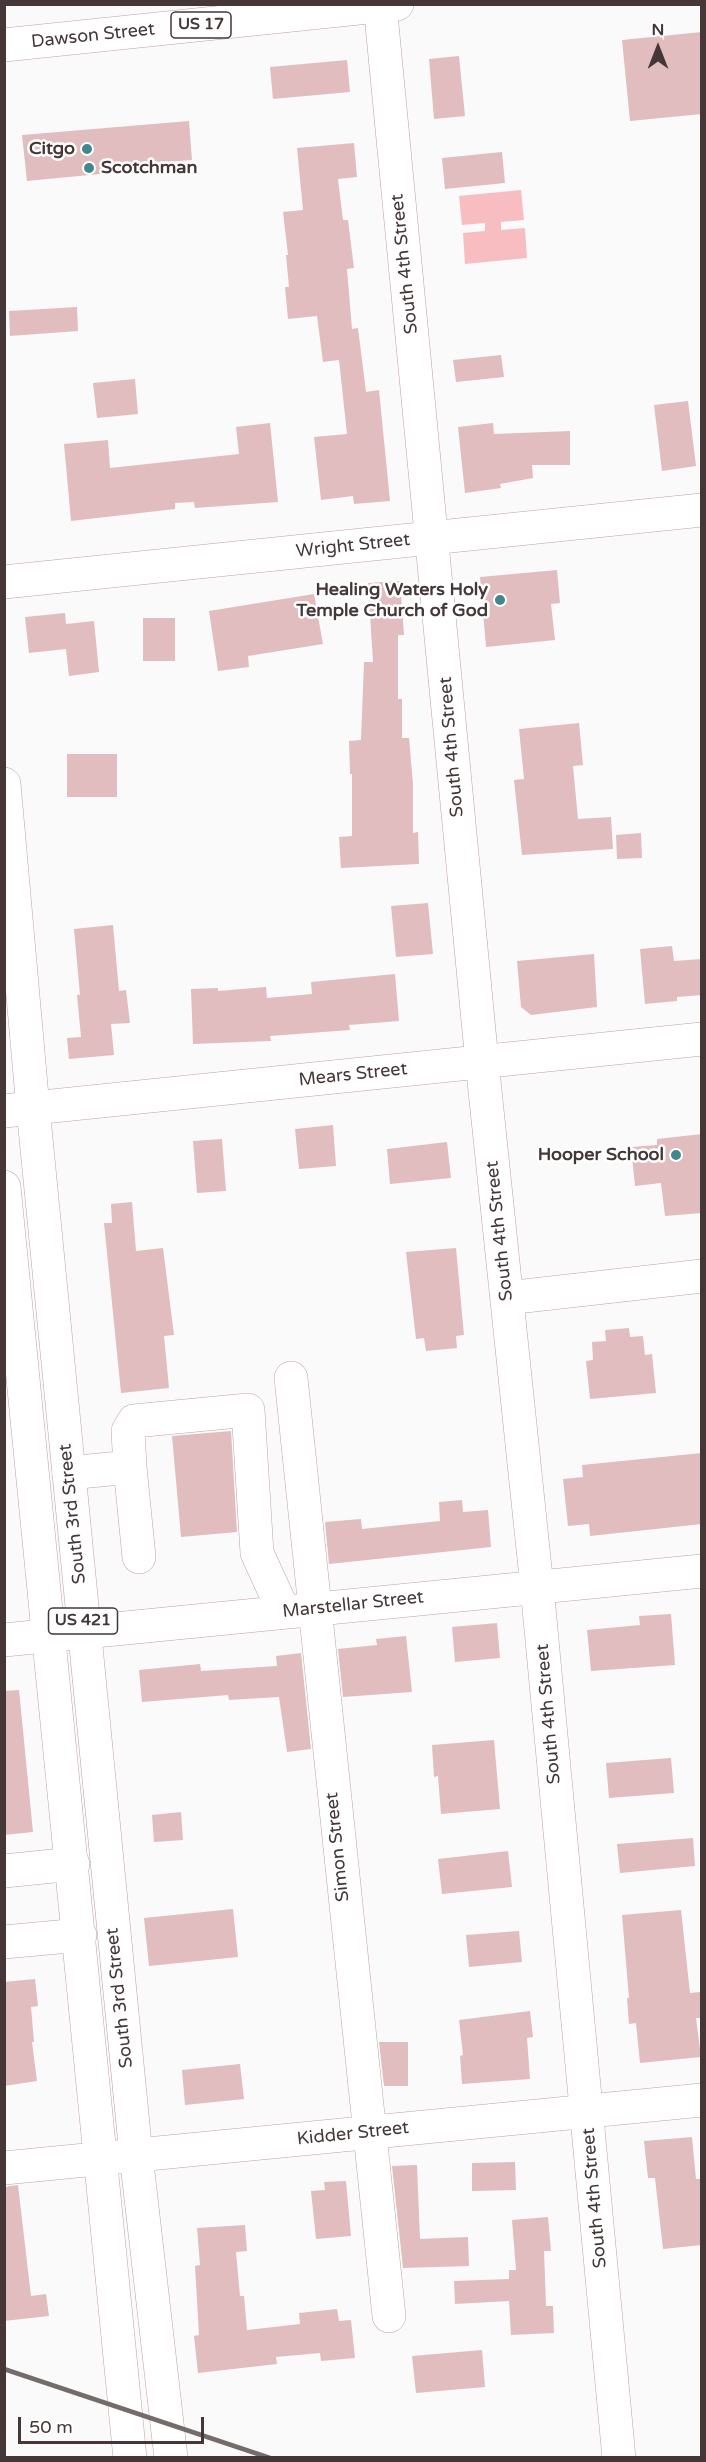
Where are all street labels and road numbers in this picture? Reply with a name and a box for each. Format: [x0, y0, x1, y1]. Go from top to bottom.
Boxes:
road number: US 17 [171, 12, 231, 38]
street label: Dawson Street [30, 19, 156, 53]
street label: South 4th Street [387, 193, 423, 335]
street label: Wright Street [295, 529, 411, 563]
street label: South 4th Street [435, 676, 469, 818]
street label: Mears Street [298, 1059, 408, 1091]
street label: South 4th Street [482, 1160, 518, 1302]
street label: South 3rd Street [55, 1443, 91, 1585]
street label: Marstellar Street [281, 1587, 425, 1623]
road number: US 421 [48, 1608, 118, 1634]
street label: South 4th Street [532, 1643, 566, 1785]
street label: Simon Street [322, 1791, 354, 1903]
street label: South 3rd Street [102, 1927, 138, 2069]
street label: Kidder Street [296, 2117, 410, 2151]
street label: South 4th Street [578, 2127, 612, 2269]

